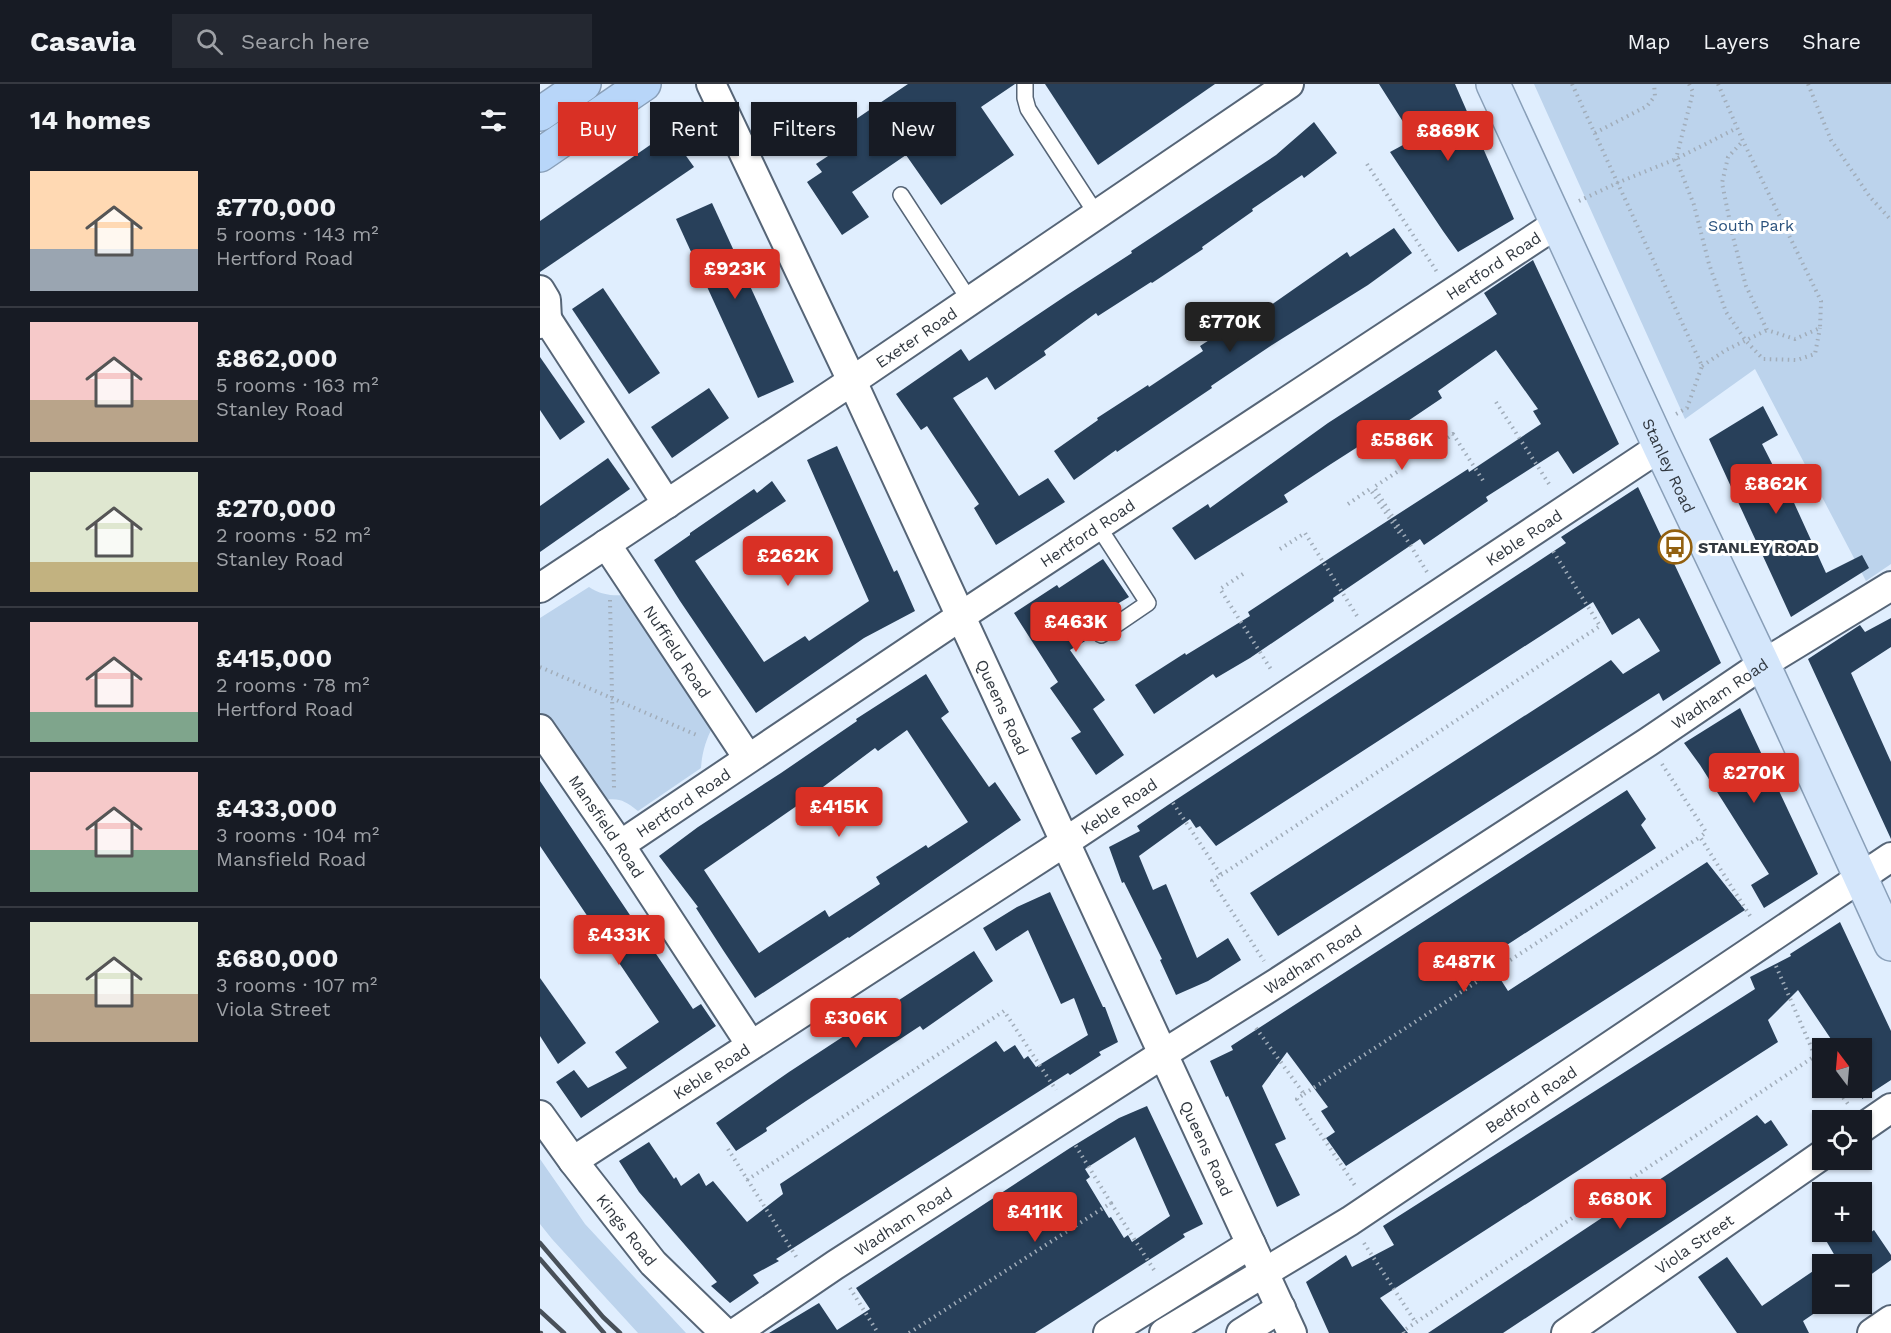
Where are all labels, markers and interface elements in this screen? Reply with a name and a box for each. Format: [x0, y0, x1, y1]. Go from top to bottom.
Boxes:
search box [172, 14, 592, 68]
text: Casavia [30, 25, 136, 58]
icon: search [193, 25, 226, 58]
text: Search here [241, 29, 370, 54]
text: Map [1627, 29, 1670, 54]
text: Layers [1703, 29, 1769, 54]
text: Share [1802, 29, 1861, 54]
chip: Buy [558, 102, 638, 156]
chip: Rent [650, 102, 739, 156]
chip: Filters [751, 102, 857, 156]
chip: New [869, 102, 956, 156]
icon: filters [477, 104, 510, 137]
text: 14 homes [30, 105, 151, 135]
pin: £869K [1406, 111, 1490, 162]
text: £869K [1416, 118, 1480, 142]
text: £770,000 [216, 192, 336, 222]
icon: home [78, 195, 150, 267]
park label: South Park [1708, 216, 1794, 235]
text: 5 rooms · 143 m² [216, 222, 379, 246]
street label: Hertford Road [1442, 228, 1545, 304]
text: Hertford Road [216, 246, 353, 270]
pin: £923K [693, 249, 777, 300]
text: £923K [704, 256, 766, 280]
pin: £770K [1188, 302, 1272, 353]
street label: Exeter Road [872, 303, 961, 372]
text: £770K [1199, 309, 1261, 333]
text: £862,000 [216, 343, 337, 373]
icon: home [78, 346, 150, 418]
text: 5 rooms · 163 m² [216, 373, 378, 397]
text: Stanley Road [216, 397, 344, 421]
street label: Stanley Road [1638, 415, 1699, 516]
pin: £586K [1360, 420, 1444, 471]
text: £586K [1371, 427, 1433, 451]
pin: £862K [1734, 464, 1818, 515]
text: £862K [1744, 471, 1808, 495]
text: £270,000 [216, 493, 336, 523]
street label: Hertford Road [1036, 495, 1139, 571]
icon: home [78, 496, 150, 568]
street label: Keble Road [1482, 506, 1566, 570]
text: 2 rooms · 52 m² [216, 523, 371, 547]
bus stop icon: STANLEY ROAD [1657, 529, 1693, 565]
pin: £262K [746, 536, 830, 587]
place label: STANLEY ROAD [1698, 538, 1819, 557]
text: £262K [757, 543, 819, 567]
text: Stanley Road [216, 547, 344, 571]
street label: Nuffield Road [639, 602, 714, 702]
pin: £463K [1034, 602, 1118, 653]
text: £463K [1044, 609, 1108, 633]
text: £415,000 [216, 643, 332, 673]
icon: home [78, 646, 150, 718]
street label: Wadham Road [1668, 654, 1772, 733]
street label: Queens Road [972, 656, 1033, 758]
text: 2 rooms · 78 m² [216, 673, 370, 697]
text: Hertford Road [216, 697, 353, 721]
pin: £270K [1712, 753, 1796, 804]
text: £270K [1723, 760, 1785, 784]
street label: Hertford Road [632, 765, 734, 842]
street label: Mansfield Road [565, 772, 648, 882]
street label: Keble Road [1077, 774, 1161, 839]
pin: £415K [797, 787, 881, 838]
text: £433,000 [216, 793, 337, 823]
text: £415K [810, 794, 869, 818]
icon: home [78, 796, 150, 868]
text: 3 rooms · 104 m² [216, 823, 379, 847]
text: Mansfield Road [216, 847, 366, 871]
pin: £433K [577, 915, 661, 966]
street label: Wadham Road [1261, 921, 1365, 998]
text: £433K [588, 922, 650, 946]
pin: £487K [1422, 942, 1506, 993]
text: £680,000 [216, 943, 338, 973]
icon: home [78, 946, 150, 1018]
text: £487K [1432, 949, 1496, 973]
text: 3 rooms · 107 m² [216, 973, 377, 997]
text: Viola Street [216, 997, 330, 1021]
pin: £306K [814, 998, 898, 1049]
text: £306K [824, 1005, 888, 1029]
north arrow [1812, 1038, 1872, 1098]
map controls [1812, 1038, 1872, 1314]
street label: Keble Road [670, 1040, 754, 1104]
street label: Bedford Road [1482, 1062, 1580, 1137]
street label: Queens Road [1176, 1098, 1236, 1199]
button: locate [1812, 1110, 1872, 1170]
pin: £680K [1578, 1179, 1662, 1230]
button: + [1812, 1182, 1872, 1242]
street label: Wadham Road [851, 1183, 956, 1260]
text: £680K [1588, 1186, 1652, 1210]
street label: Kings Road [592, 1190, 661, 1270]
pin: £411K [993, 1192, 1077, 1243]
text: £411K [1007, 1199, 1063, 1223]
street label: Viola Street [1651, 1210, 1738, 1278]
button: − [1812, 1254, 1872, 1314]

